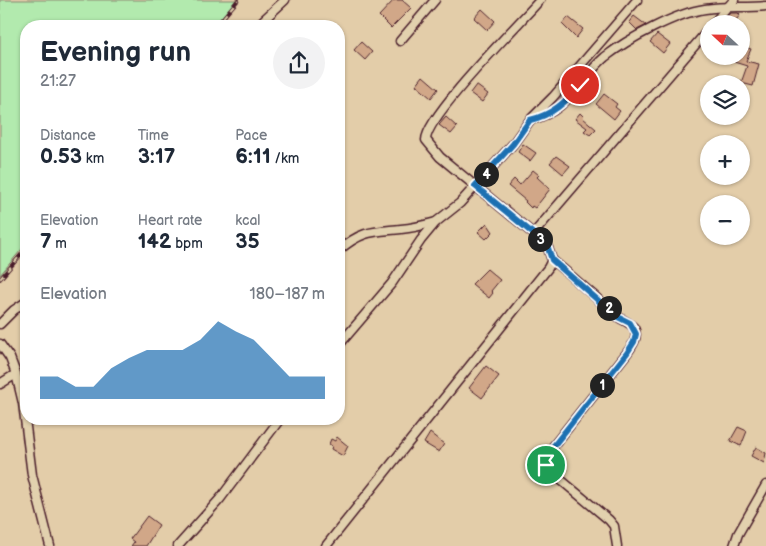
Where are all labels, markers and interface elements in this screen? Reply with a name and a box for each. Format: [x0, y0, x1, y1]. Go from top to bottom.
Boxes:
north arrow [700, 15, 750, 65]
map controls [700, 15, 750, 245]
text: Evening run [40, 36, 191, 69]
button: share [273, 37, 325, 89]
pin [559, 64, 601, 106]
icon: check [566, 71, 594, 99]
text: 21:27 [40, 72, 76, 91]
button: layers [700, 75, 750, 125]
text: Distance [40, 127, 96, 144]
text: Time [138, 127, 169, 144]
text: Pace [235, 127, 267, 144]
button: + [700, 135, 750, 185]
text: 0.53 [40, 144, 82, 169]
text: 3:17 [138, 144, 175, 169]
text: 6:11 [235, 144, 271, 169]
text: km [82, 150, 104, 167]
text: /km [271, 150, 299, 167]
pin: 4 [474, 162, 498, 186]
text: 4 [482, 166, 491, 183]
button: − [700, 195, 750, 245]
text: Elevation [40, 212, 98, 229]
text: Heart rate [138, 212, 202, 229]
text: kcal [235, 212, 260, 229]
pin: 3 [528, 226, 552, 252]
text: 7 [40, 229, 52, 254]
text: 142 [138, 229, 171, 254]
text: 35 [235, 229, 260, 254]
text: 3 [536, 231, 545, 248]
text: m [52, 235, 67, 252]
text: bpm [171, 235, 203, 252]
text: Elevation [40, 285, 107, 304]
text: 180–187 m [250, 285, 325, 304]
pin: 2 [596, 296, 622, 320]
text: 2 [605, 300, 614, 317]
pin: 1 [590, 372, 614, 398]
text: 1 [600, 377, 605, 394]
pin [525, 444, 567, 486]
icon: arrive [532, 451, 560, 479]

